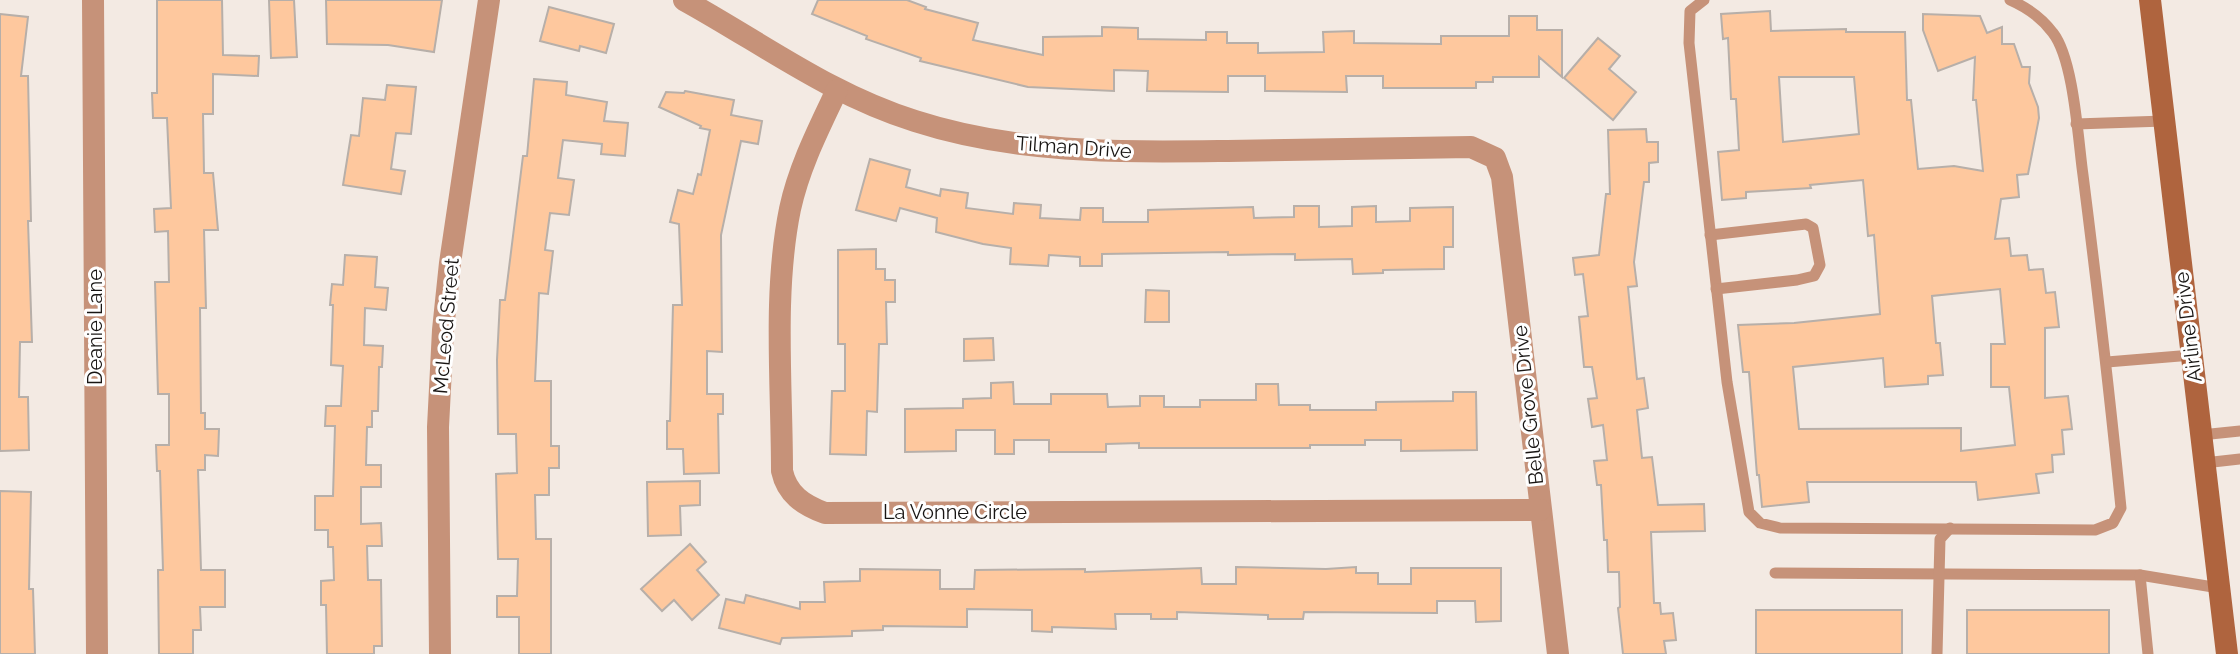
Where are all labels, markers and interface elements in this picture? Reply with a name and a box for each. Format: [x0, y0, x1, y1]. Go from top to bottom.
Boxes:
street label: Tilman Drive [1015, 131, 1133, 163]
street label: McLeod Street [428, 257, 464, 395]
street label: Deanie Lane [83, 269, 107, 385]
street label: Airline Drive [2169, 270, 2207, 384]
street label: Belle Grove Drive [1508, 324, 1548, 486]
street label: La Vonne Circle [883, 500, 1027, 524]

